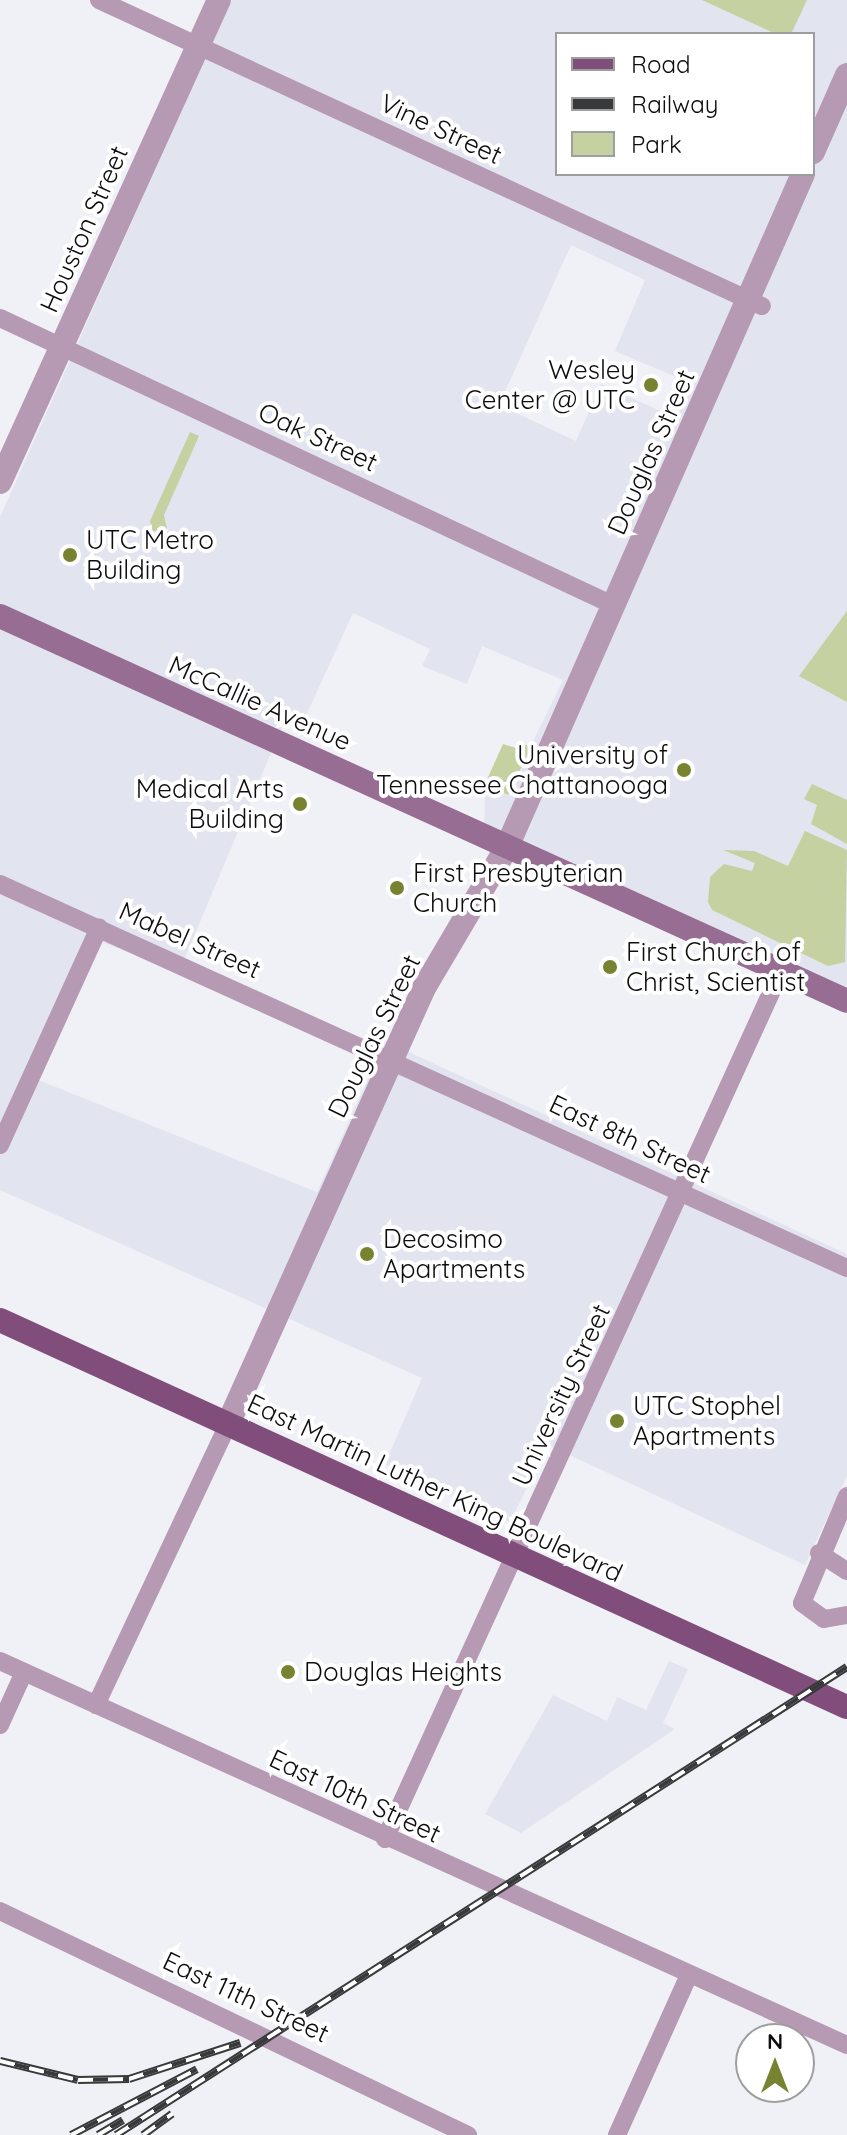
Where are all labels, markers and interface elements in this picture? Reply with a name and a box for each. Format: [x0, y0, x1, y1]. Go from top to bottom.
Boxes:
legend [555, 32, 815, 176]
text: Road [631, 49, 691, 79]
street label: Vine Street [375, 87, 507, 171]
text: Railway [631, 89, 718, 119]
text: Park [631, 129, 682, 159]
street label: Houston Street [33, 141, 135, 317]
place label: Wesley Center @ UTC [465, 354, 635, 416]
street label: Douglas Street [601, 365, 701, 539]
marker: Wesley Center @ UTC [642, 376, 660, 394]
street label: Oak Street [254, 396, 382, 478]
place label: UTC Metro Building [86, 524, 214, 586]
marker: UTC Metro Building [61, 546, 79, 564]
street label: McCallie Avenue [164, 649, 356, 757]
place label: University of Tennessee Chattanooga [376, 739, 668, 800]
marker: University of Tennessee Chattanooga [675, 761, 693, 779]
place label: Medical Arts Building [136, 773, 284, 834]
marker: Medical Arts Building [291, 795, 309, 813]
place label: First Presbyterian Church [413, 857, 623, 918]
marker: First Presbyterian Church [388, 879, 406, 897]
street label: Mabel Street [114, 895, 266, 985]
place label: First Church of Christ, Scientist [626, 936, 805, 998]
street label: Douglas Street [321, 949, 427, 1123]
marker: First Church of Christ, Scientist [601, 958, 619, 976]
street label: East 8th Street [544, 1088, 716, 1190]
place label: Decosimo Apartments [383, 1223, 525, 1284]
marker: Decosimo Apartments [358, 1245, 376, 1263]
street label: University Street [505, 1299, 617, 1491]
street label: East Martin Luther King Boulevard [243, 1387, 627, 1589]
place label: UTC Stophel Apartments [633, 1390, 781, 1452]
marker: UTC Stophel Apartments [608, 1412, 626, 1430]
place label: Douglas Heights [304, 1656, 502, 1688]
marker: Douglas Heights [279, 1663, 297, 1681]
street label: East 10th Street [264, 1743, 446, 1849]
street label: East 11th Street [158, 1945, 334, 2049]
north arrow [735, 2023, 815, 2103]
text: N [767, 2027, 783, 2055]

